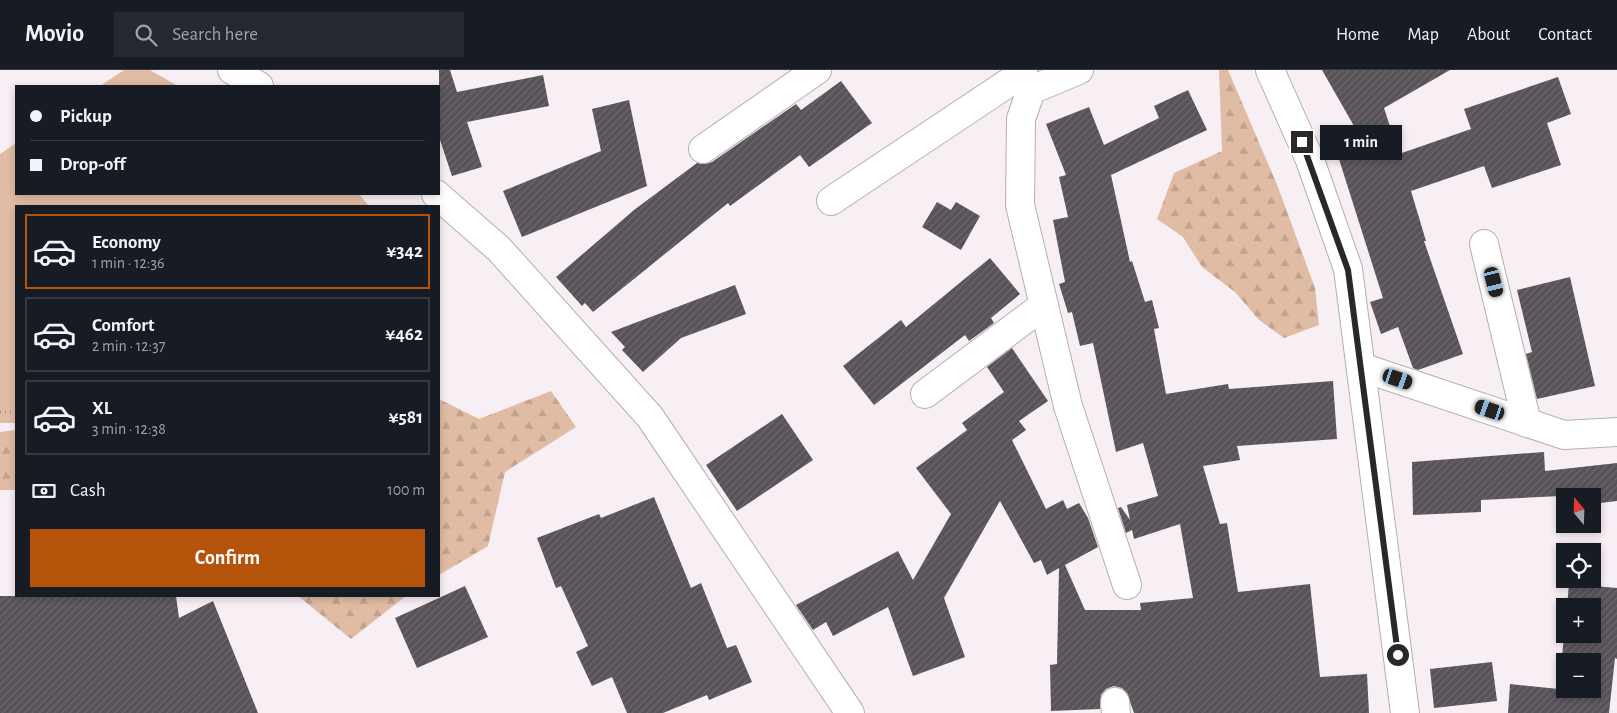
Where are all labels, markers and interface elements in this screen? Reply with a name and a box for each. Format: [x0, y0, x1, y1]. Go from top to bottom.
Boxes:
search box [114, 12, 464, 57]
icon: search [132, 21, 160, 49]
text: Movio [25, 22, 84, 46]
text: Search here [172, 25, 258, 44]
text: Home [1336, 26, 1379, 44]
text: Map [1407, 26, 1439, 44]
text: About [1467, 26, 1510, 44]
text: Contact [1538, 26, 1592, 44]
text: Pickup [60, 107, 112, 126]
callout: 1 min [1320, 124, 1402, 160]
route end [1291, 131, 1313, 153]
text: 1 min [1344, 134, 1378, 150]
text: Drop-off [60, 155, 125, 174]
icon: car [32, 229, 77, 274]
text: Economy [92, 233, 161, 252]
text: ¥342 [386, 242, 423, 261]
text: 1 min · 12:36 [92, 255, 165, 271]
car [1483, 266, 1504, 298]
icon: car [32, 312, 77, 357]
text: Comfort [92, 316, 154, 335]
text: ¥462 [385, 325, 423, 344]
text: 2 min · 12:37 [92, 338, 166, 354]
car [1381, 367, 1414, 391]
icon: car [32, 395, 77, 440]
car [1473, 398, 1506, 422]
text: XL [92, 399, 112, 418]
text: ¥581 [389, 408, 423, 427]
text: 3 min · 12:38 [92, 421, 166, 437]
icon: cash [30, 477, 58, 505]
text: Cash [70, 481, 106, 500]
text: 100 m [387, 482, 425, 498]
north arrow [1556, 488, 1601, 532]
map controls [1556, 488, 1601, 698]
button: Confirm [30, 529, 425, 587]
button: locate [1556, 543, 1601, 588]
button: + [1556, 598, 1601, 643]
route start [1387, 644, 1409, 666]
button: − [1556, 653, 1601, 698]

